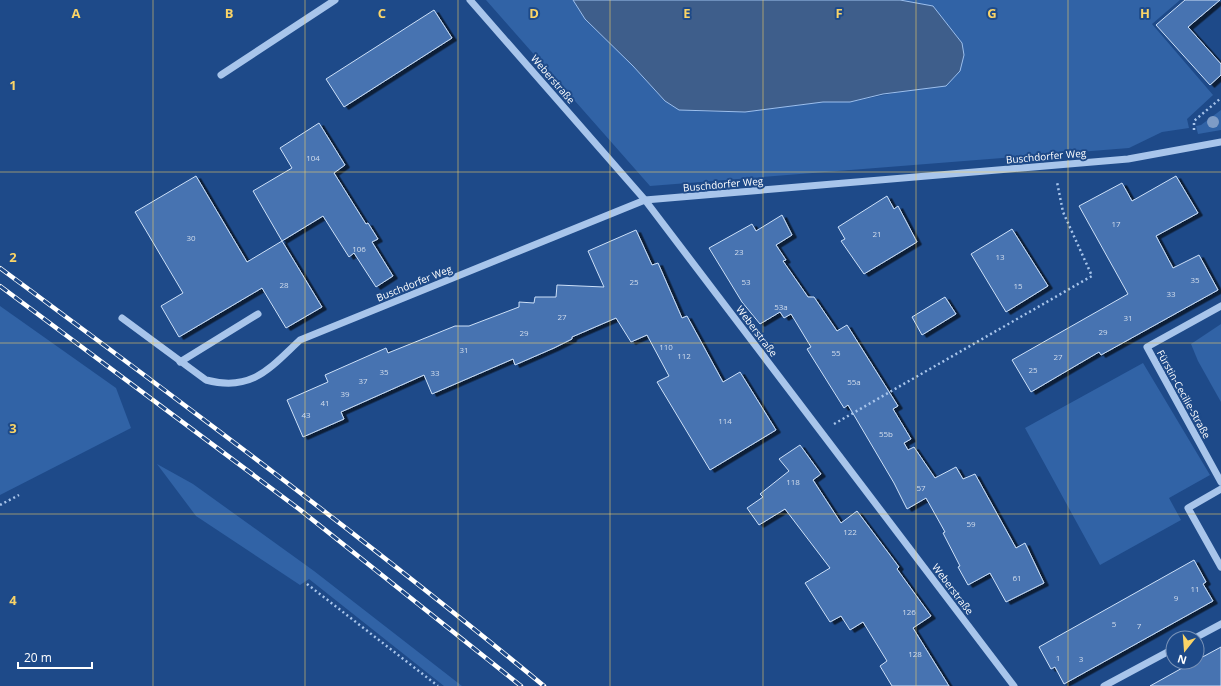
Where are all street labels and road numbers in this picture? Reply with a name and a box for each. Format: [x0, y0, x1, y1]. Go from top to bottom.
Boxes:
street label: Weberstraße [528, 52, 578, 107]
street label: Buschdorfer Weg [1005, 145, 1087, 166]
street label: Buschdorfer Weg [682, 173, 764, 194]
street label: Buschdorfer Weg [374, 261, 454, 305]
street label: Weberstraße [733, 303, 781, 360]
street label: Fürstin-Cecilie-Straße [1154, 347, 1214, 441]
street label: Weberstraße [929, 561, 977, 618]

